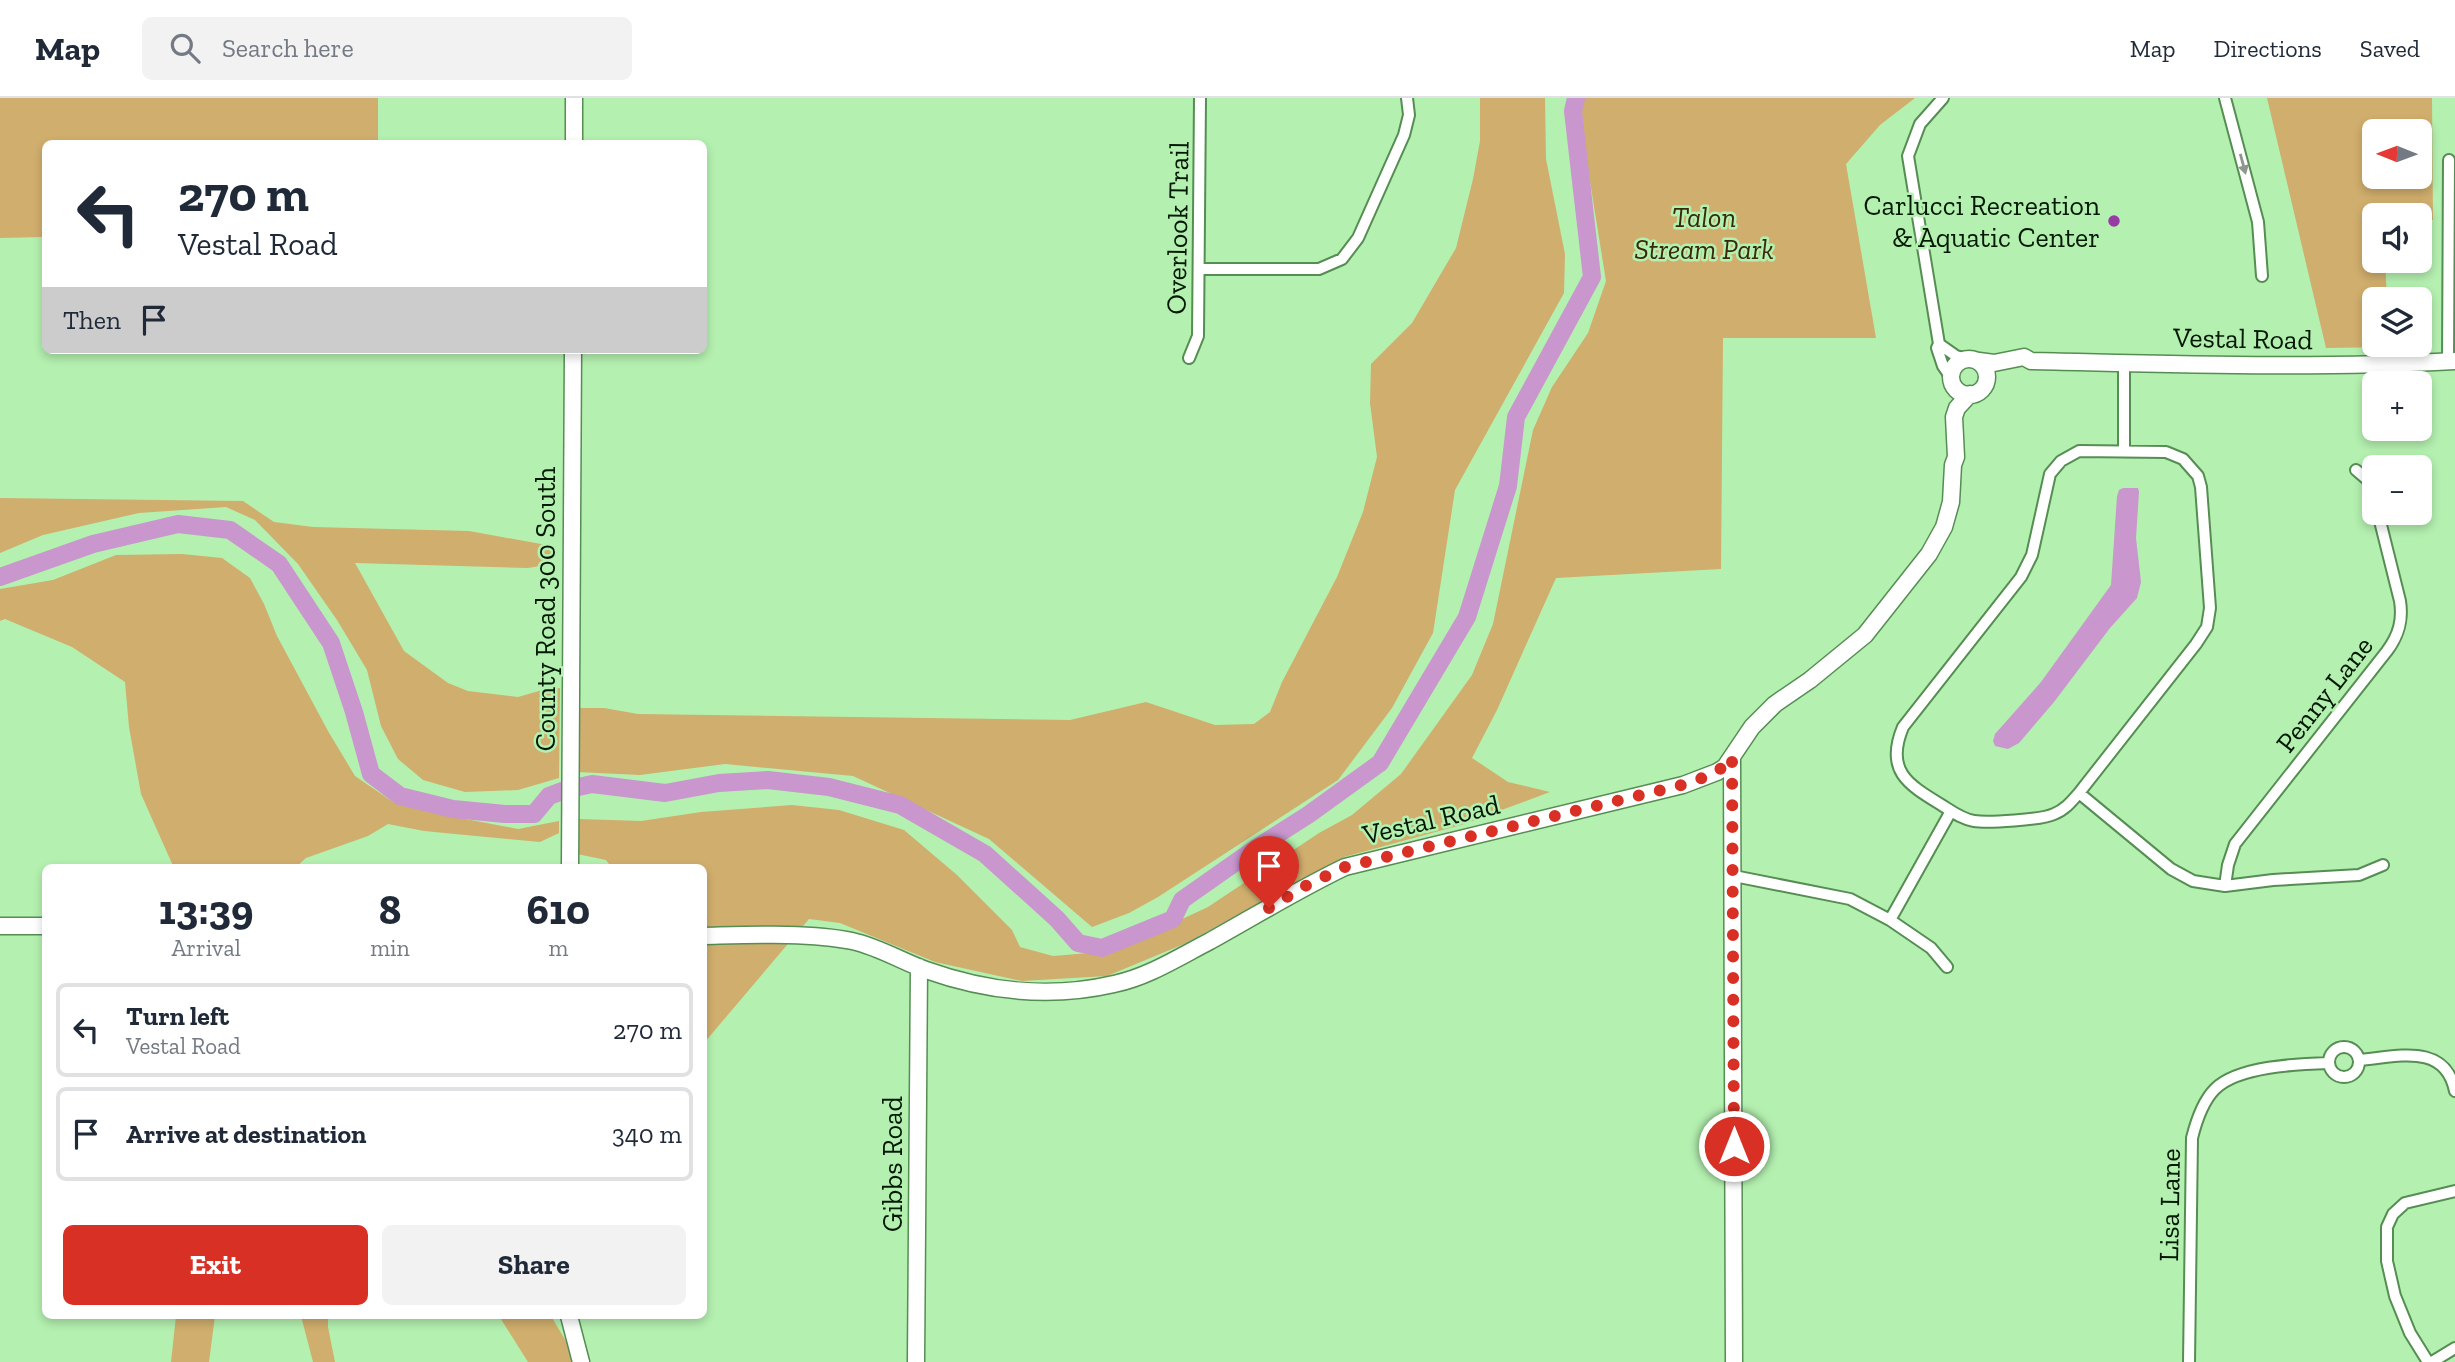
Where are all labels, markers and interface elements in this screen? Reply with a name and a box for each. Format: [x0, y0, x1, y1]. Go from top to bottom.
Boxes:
search box [142, 17, 632, 80]
text: Map [35, 29, 100, 68]
icon: search [166, 29, 204, 67]
text: Search here [222, 32, 354, 64]
text: Map [2130, 34, 2176, 63]
text: Directions [2214, 34, 2322, 63]
text: Saved [2360, 34, 2420, 63]
north arrow [2362, 119, 2432, 189]
map controls [2362, 119, 2432, 525]
street label: Overlook Trail [1159, 141, 1196, 315]
one-way arrow [2238, 154, 2248, 175]
text: 270 m [178, 165, 309, 224]
icon: left [63, 168, 154, 259]
place label: Carlucci Recreation & Aquatic Center [1863, 189, 2100, 254]
park label: Talon Stream Park [1634, 201, 1774, 266]
button: sound [2362, 203, 2432, 273]
marker: Carlucci Recreation & Aquatic Center [2106, 213, 2122, 229]
text: Vestal Road [178, 225, 338, 263]
button: layers [2362, 287, 2432, 357]
icon: arrive [135, 301, 173, 339]
text: Then [63, 304, 121, 336]
street label: Vestal Road [2172, 321, 2313, 356]
button: + [2362, 371, 2432, 441]
button: − [2362, 455, 2432, 525]
street label: County Road 300 South [529, 466, 562, 751]
street label: Penny Lane [2269, 630, 2380, 759]
street label: Vestal Road [1358, 788, 1503, 851]
pin [1239, 836, 1299, 908]
icon: arrive [1250, 847, 1288, 885]
text: 13:39 [159, 884, 253, 935]
text: 8 [379, 884, 401, 935]
text: 610 [527, 884, 590, 935]
text: Arrival [171, 934, 241, 962]
text: min [370, 934, 410, 962]
text: m [548, 934, 568, 962]
text: Turn left [126, 1000, 229, 1032]
icon: left [67, 1011, 105, 1049]
text: 270 m [613, 1014, 682, 1046]
text: Vestal Road [126, 1032, 241, 1060]
street label: Gibbs Road [876, 1096, 909, 1232]
position arrow [1697, 1109, 1771, 1183]
icon: arrive [67, 1115, 105, 1153]
text: Arrive at destination [126, 1118, 366, 1150]
text: 340 m [612, 1118, 682, 1150]
street label: Lisa Lane [2152, 1148, 2187, 1262]
button: Exit [63, 1225, 368, 1305]
button: Share [382, 1225, 686, 1305]

